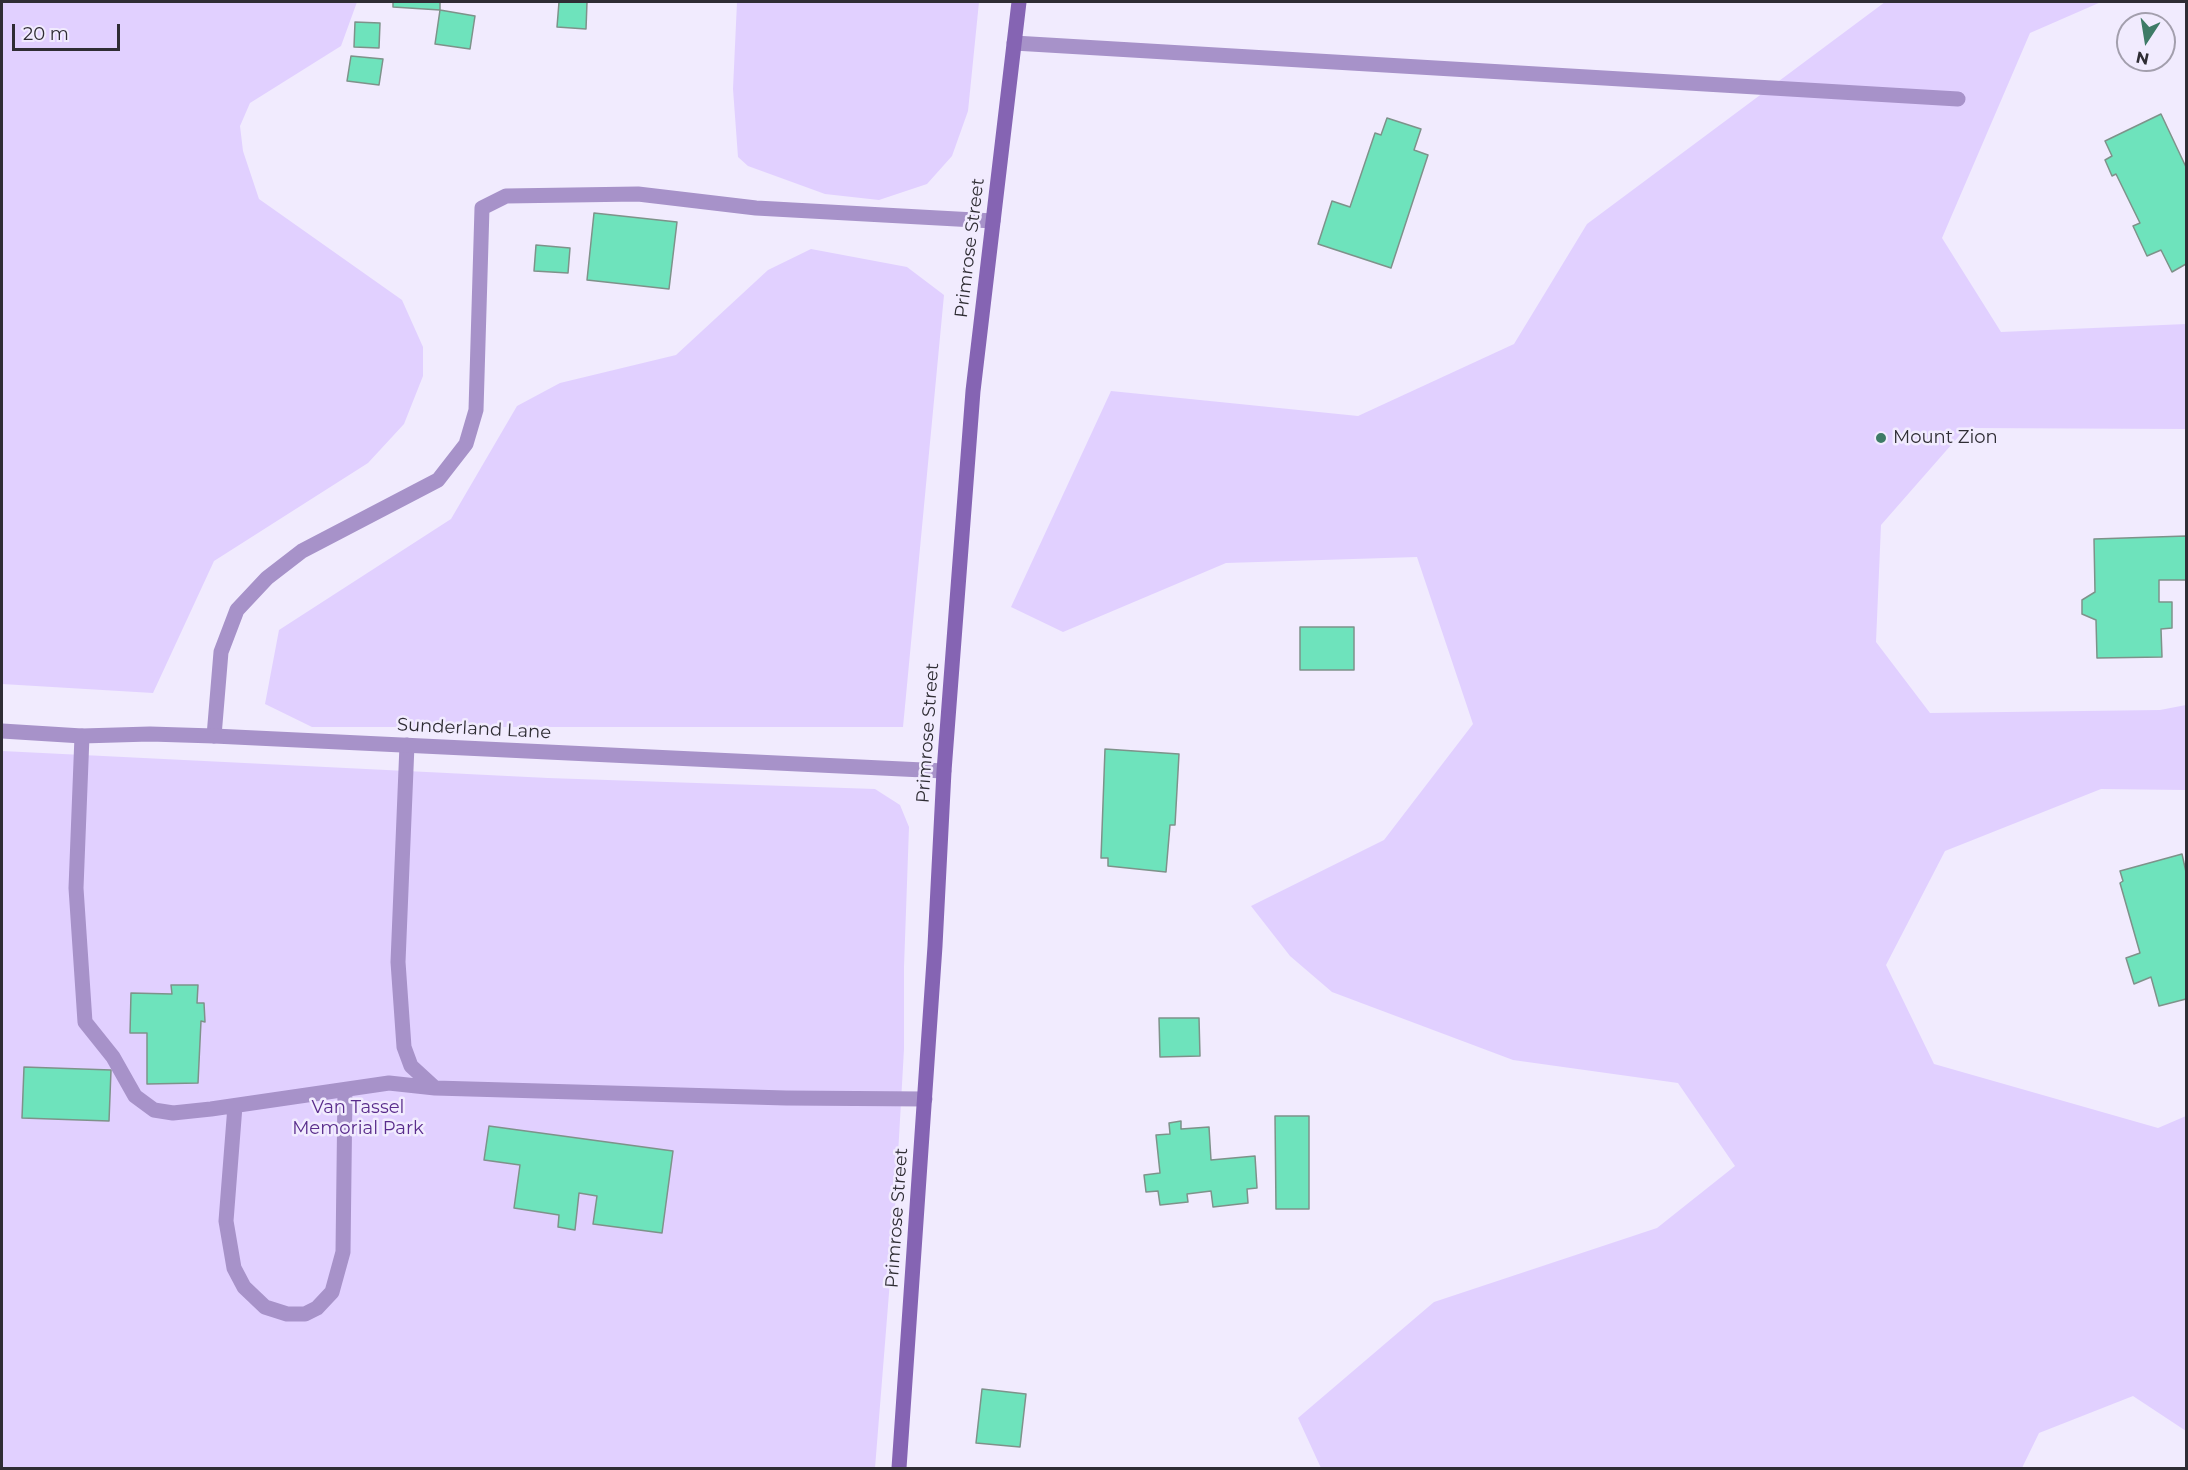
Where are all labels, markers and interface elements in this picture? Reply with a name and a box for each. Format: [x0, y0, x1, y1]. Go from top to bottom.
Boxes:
scale bar [15, 12, 123, 50]
north arrow [2116, 12, 2176, 72]
text: 20 m [23, 23, 69, 45]
text: N [2134, 48, 2151, 69]
street label: Primrose Street [951, 177, 989, 319]
place label: Mount Zion [1893, 427, 1998, 449]
marker: Mount Zion [1874, 431, 1888, 445]
street label: Primrose Street [912, 662, 944, 804]
street label: Sunderland Lane [396, 714, 552, 744]
park label: Van Tassel Memorial Park [292, 1097, 424, 1140]
street label: Primrose Street [881, 1147, 913, 1289]

